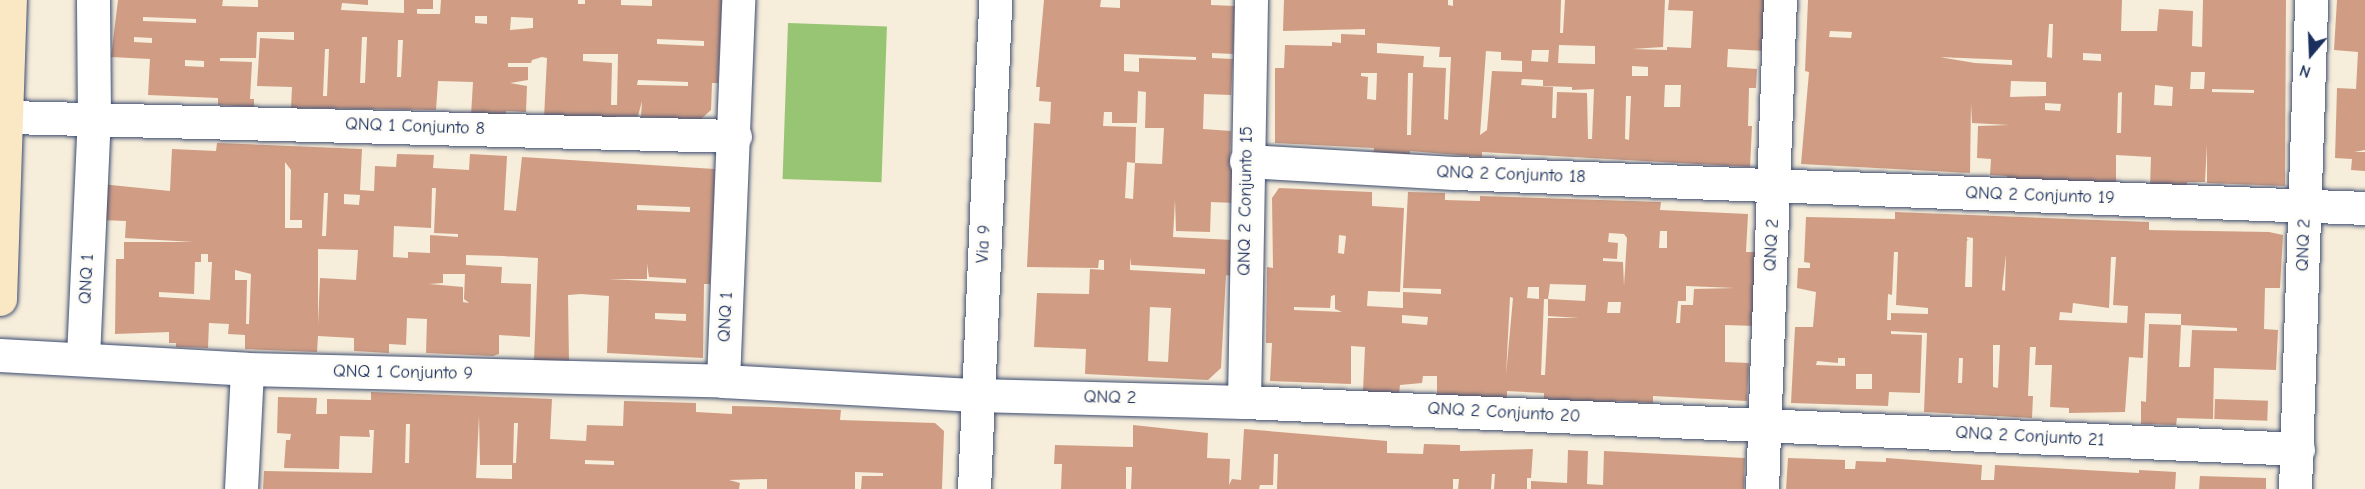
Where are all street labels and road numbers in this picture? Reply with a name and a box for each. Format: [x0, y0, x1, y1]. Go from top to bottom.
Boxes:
street label: QNQ 1 Conjunto 8 [345, 114, 485, 140]
street label: QNQ 2 Conjunto 15 [1234, 126, 1258, 276]
street label: QNQ 2 Conjunto 18 [1436, 162, 1586, 188]
street label: QNQ 2 Conjunto 19 [1965, 183, 2115, 209]
street label: QNQ 2 [1760, 218, 1784, 272]
street label: QNQ 2 [2292, 218, 2316, 272]
street label: Via 9 [972, 224, 996, 264]
street label: QNQ 1 [75, 253, 99, 305]
street label: QNQ 1 [714, 291, 738, 343]
street label: QNQ 1 Conjunto 9 [333, 361, 473, 385]
street label: QNQ 2 [1083, 387, 1137, 409]
street label: QNQ 2 Conjunto 20 [1427, 398, 1581, 428]
street label: QNQ 2 Conjunto 21 [1955, 422, 2105, 452]

